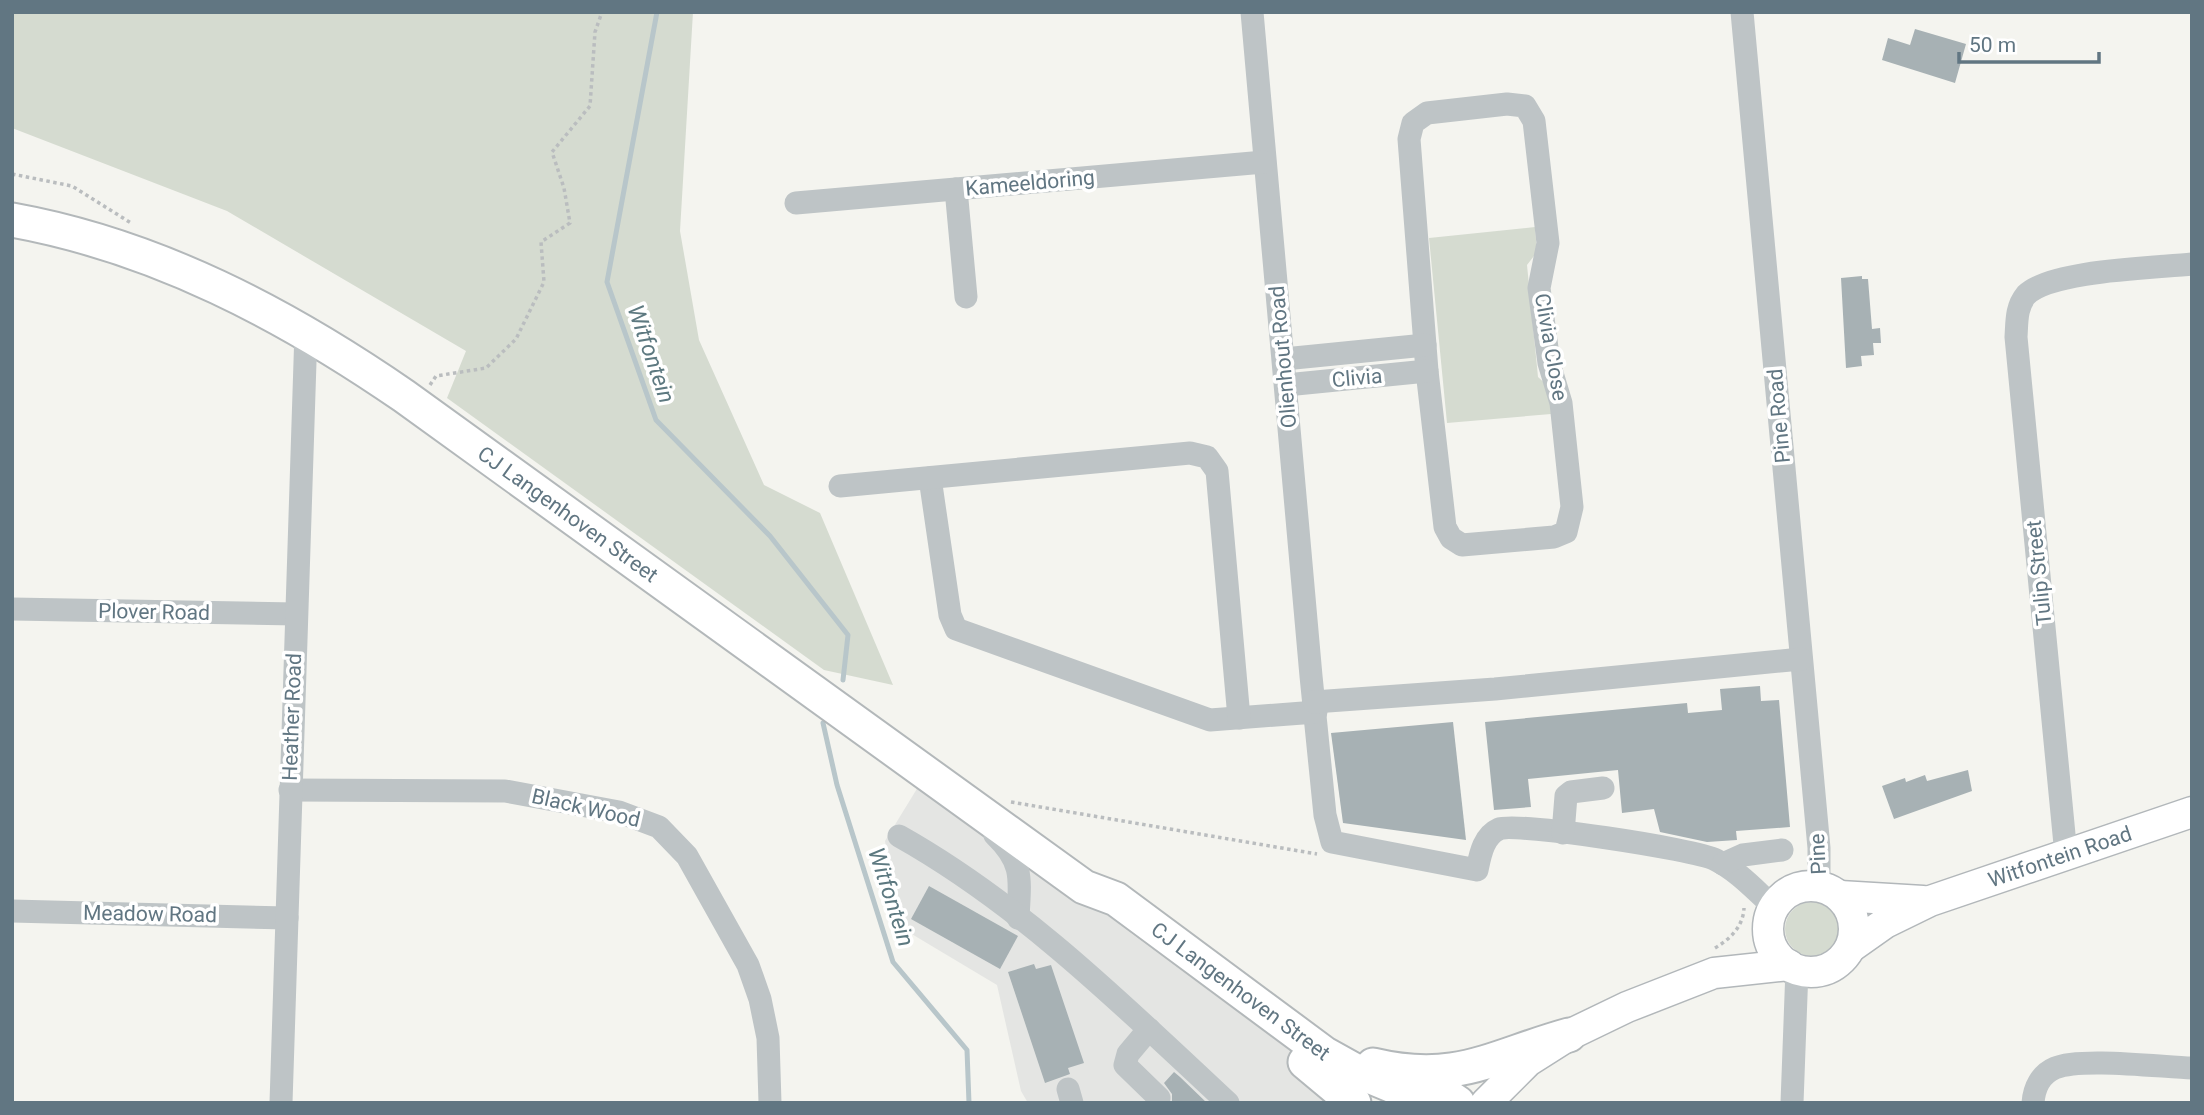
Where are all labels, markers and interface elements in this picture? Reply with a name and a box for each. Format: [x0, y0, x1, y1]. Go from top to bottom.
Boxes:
scale bar [1959, 21, 2099, 65]
text: 50 m [1969, 33, 2016, 57]
street label: Kameeldoring [964, 165, 1096, 201]
street label: Olienhout Road [1265, 285, 1301, 429]
street label: Clivia Close [1530, 291, 1572, 403]
water label: Witfontein [622, 301, 680, 407]
street label: Clivia [1331, 364, 1383, 392]
street label: Pine Road [1763, 368, 1795, 464]
street label: CJ Langenhoven Street [473, 441, 663, 587]
street label: Tulip Street [2022, 519, 2056, 627]
street label: Plover Road [98, 599, 210, 625]
street label: Heather Road [278, 653, 306, 781]
street label: Black Wood [529, 784, 643, 832]
street label: Witfontein Road [1985, 821, 2135, 892]
street label: Pine [1805, 833, 1831, 875]
water label: Witfontein [862, 844, 920, 950]
street label: Meadow Road [83, 901, 217, 927]
street label: CJ Langenhoven Street [1147, 917, 1335, 1066]

